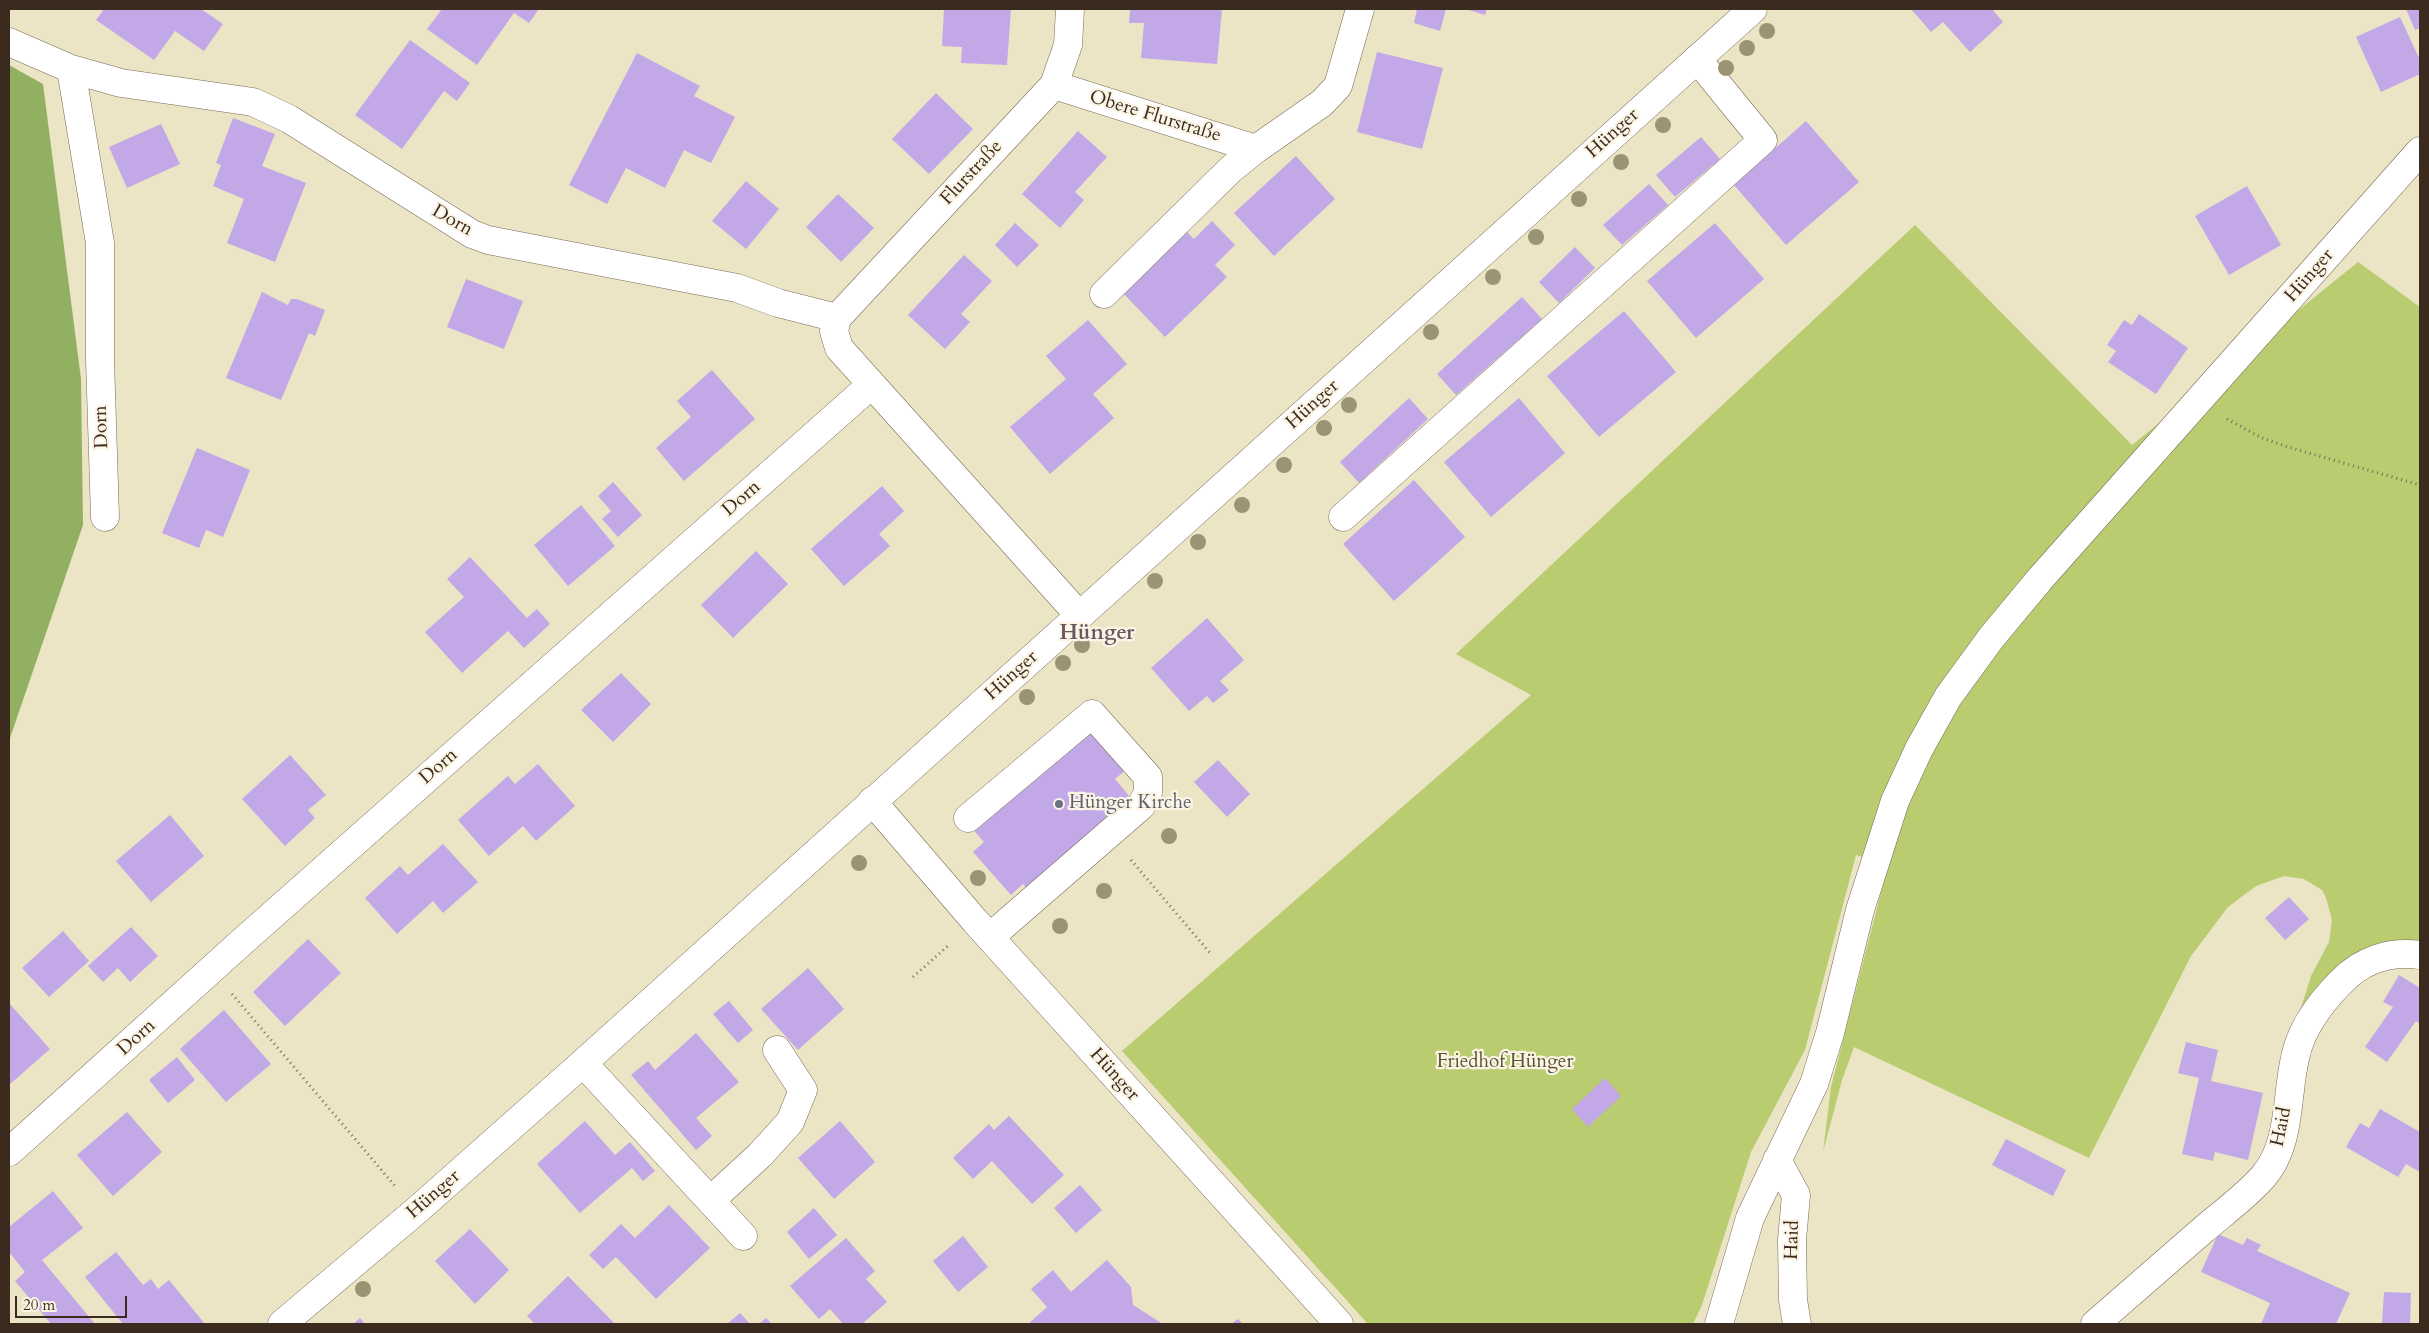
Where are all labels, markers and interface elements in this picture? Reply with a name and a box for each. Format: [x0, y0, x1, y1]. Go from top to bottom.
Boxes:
street label: Obere Flurstraße [1086, 86, 1224, 148]
street label: Hünger [1582, 104, 1644, 164]
street label: Flurstraße [936, 136, 1008, 210]
street label: Dorn [427, 200, 477, 242]
street label: Hünger [2281, 245, 2339, 307]
street label: Hünger [1282, 375, 1344, 435]
street label: Dorn [90, 405, 114, 449]
street label: Dorn [718, 476, 766, 522]
district label: Hünger [1060, 621, 1134, 647]
street label: Hünger [981, 646, 1043, 706]
street label: Dorn [415, 744, 463, 790]
place label: Hünger Kirche [1069, 793, 1192, 815]
marker: Hünger Kirche [1053, 798, 1065, 810]
street label: Dorn [113, 1015, 161, 1061]
street label: Hünger [1084, 1044, 1144, 1106]
park label: Friedhof Hünger [1437, 1052, 1573, 1074]
street label: Haid [2267, 1105, 2297, 1149]
street label: Hünger [403, 1166, 465, 1224]
street label: Haid [1781, 1220, 1805, 1260]
scale bar [18, 1286, 130, 1318]
text: 20 m [23, 1295, 55, 1315]

